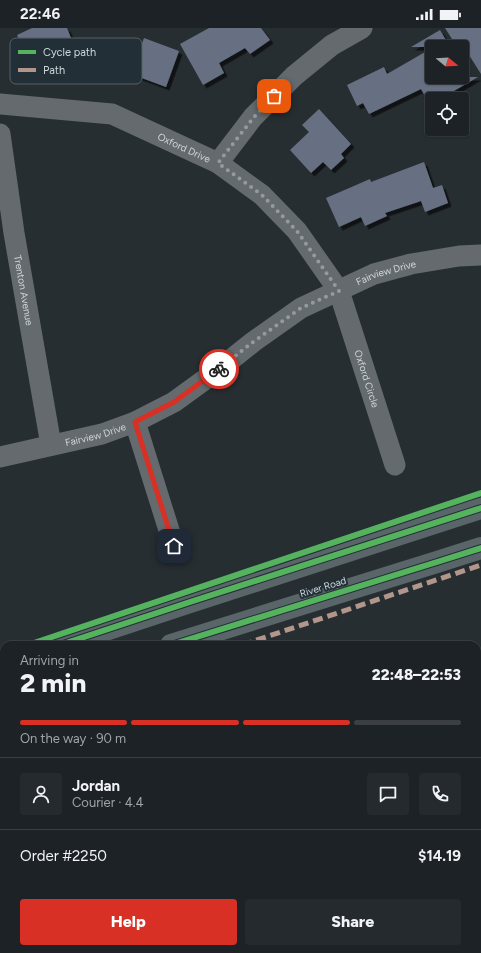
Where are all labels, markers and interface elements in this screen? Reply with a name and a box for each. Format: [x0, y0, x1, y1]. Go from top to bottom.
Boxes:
text: 22:46 [20, 5, 60, 23]
legend [10, 38, 142, 84]
north arrow [425, 40, 469, 84]
map controls [425, 40, 469, 136]
text: Cycle path [43, 46, 96, 59]
text: Path [43, 64, 65, 77]
pin [257, 79, 291, 113]
icon: bag [263, 85, 285, 107]
button: locate [425, 92, 469, 136]
street label: Oxford Drive [156, 130, 213, 165]
street label: Trenton Avenue [11, 254, 37, 327]
street label: Fairview Drive [354, 257, 417, 288]
street label: Oxford Circle [352, 348, 383, 409]
courier [199, 349, 239, 389]
icon: bike [208, 358, 230, 380]
street label: Fairview Drive [64, 419, 128, 449]
pin [157, 529, 191, 563]
icon: home [163, 535, 185, 557]
street label: River Road [298, 574, 348, 600]
text: Arriving in [20, 653, 79, 668]
text: 22:48–22:53 [372, 666, 461, 684]
text: 2 min [20, 667, 86, 699]
text: On the way · 90 m [20, 731, 126, 746]
button: person [20, 773, 62, 815]
button: chat [367, 773, 409, 815]
button: phone [419, 773, 461, 815]
text: Jordan [72, 777, 120, 795]
text: Courier · 4.4 [72, 795, 144, 810]
text: Order #2250 [20, 847, 107, 865]
text: $14.19 [418, 847, 461, 865]
button: Help [20, 899, 237, 945]
button: Share [245, 899, 461, 945]

